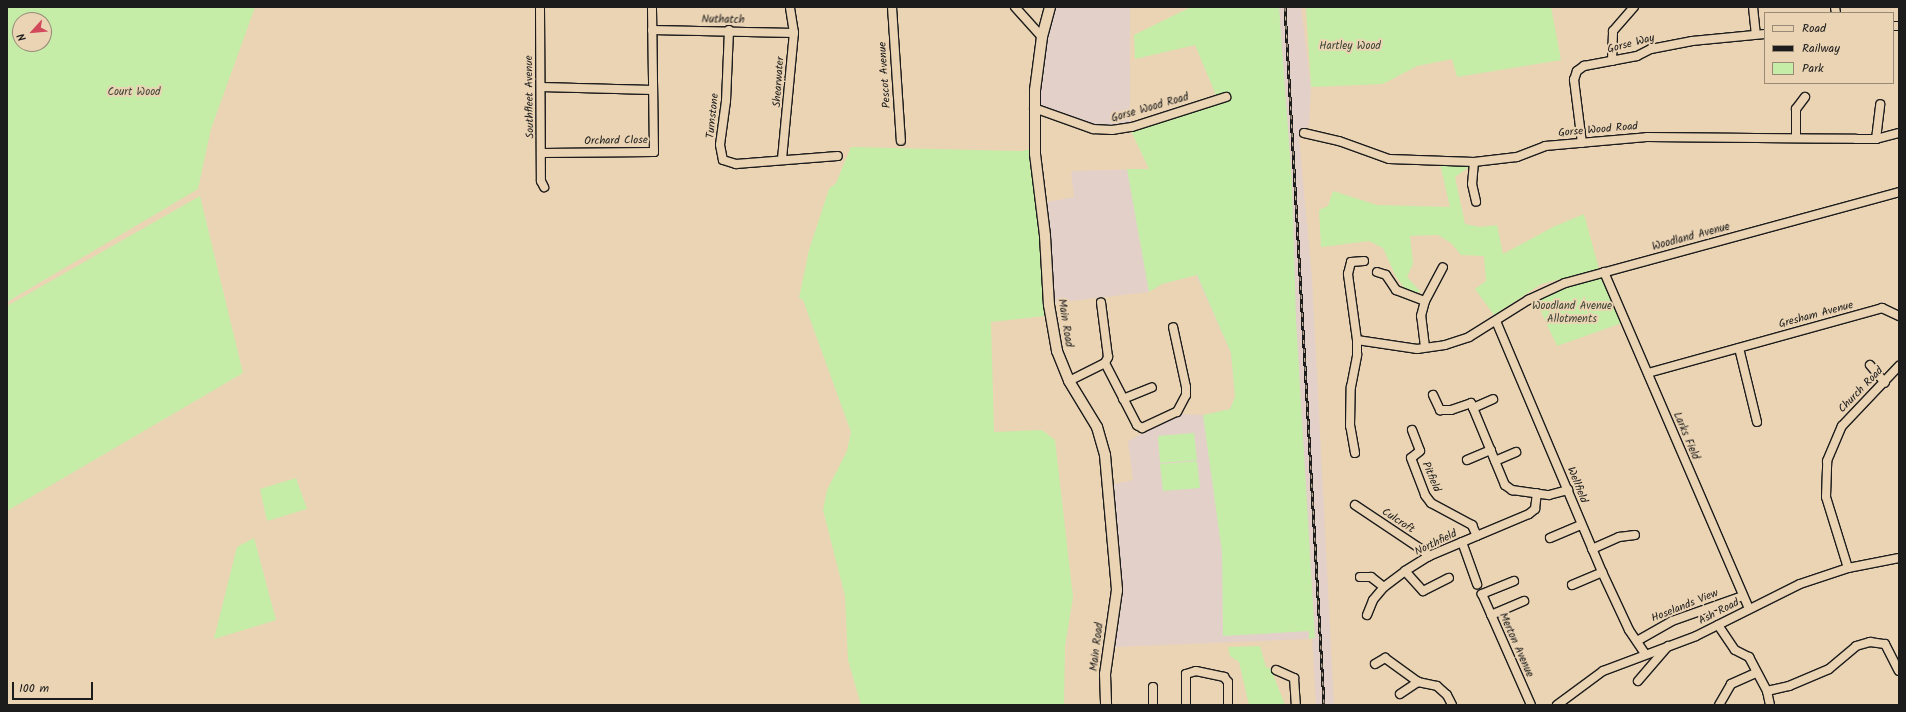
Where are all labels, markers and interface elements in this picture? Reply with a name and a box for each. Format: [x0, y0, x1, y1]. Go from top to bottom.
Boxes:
north arrow [12, 12, 52, 52]
legend [1764, 12, 1894, 84]
street label: Nuthatch [701, 13, 745, 27]
text: Road [1802, 19, 1826, 38]
text: N [13, 30, 32, 44]
street label: Gorse Way [1606, 31, 1656, 57]
park label: Hartley Wood [1319, 39, 1381, 53]
text: Railway [1802, 39, 1840, 58]
street label: Pescot Avenue [876, 41, 894, 109]
street label: Southfleet Avenue [523, 55, 537, 139]
street label: Shearwater [771, 56, 787, 108]
text: Park [1802, 59, 1824, 78]
park label: Court Wood [107, 85, 161, 99]
street label: Gorse Wood Road [1110, 91, 1190, 125]
street label: Turnstone [704, 93, 722, 139]
street label: Gorse Wood Road [1558, 120, 1638, 140]
street label: Orchard Close [584, 134, 648, 148]
street label: Woodland Avenue [1651, 220, 1731, 254]
street label: Main Road [1055, 298, 1075, 348]
street label: Gresham Avenue [1777, 299, 1855, 331]
park label: Woodland Avenue Allotments [1532, 300, 1612, 326]
street label: Church Road [1836, 364, 1886, 416]
street label: Larks Field [1670, 410, 1702, 462]
street label: Pitfield [1419, 460, 1443, 494]
street label: Wellfield [1564, 465, 1590, 505]
street label: Culcroft [1379, 506, 1417, 536]
street label: Northfield [1413, 527, 1459, 559]
street label: Hoselands View [1650, 587, 1720, 625]
street label: Ash Road [1697, 596, 1741, 628]
street label: Merton Avenue [1496, 611, 1536, 679]
street label: Main Road [1087, 622, 1107, 672]
scale bar [14, 674, 95, 700]
text: 100 m [19, 679, 49, 698]

